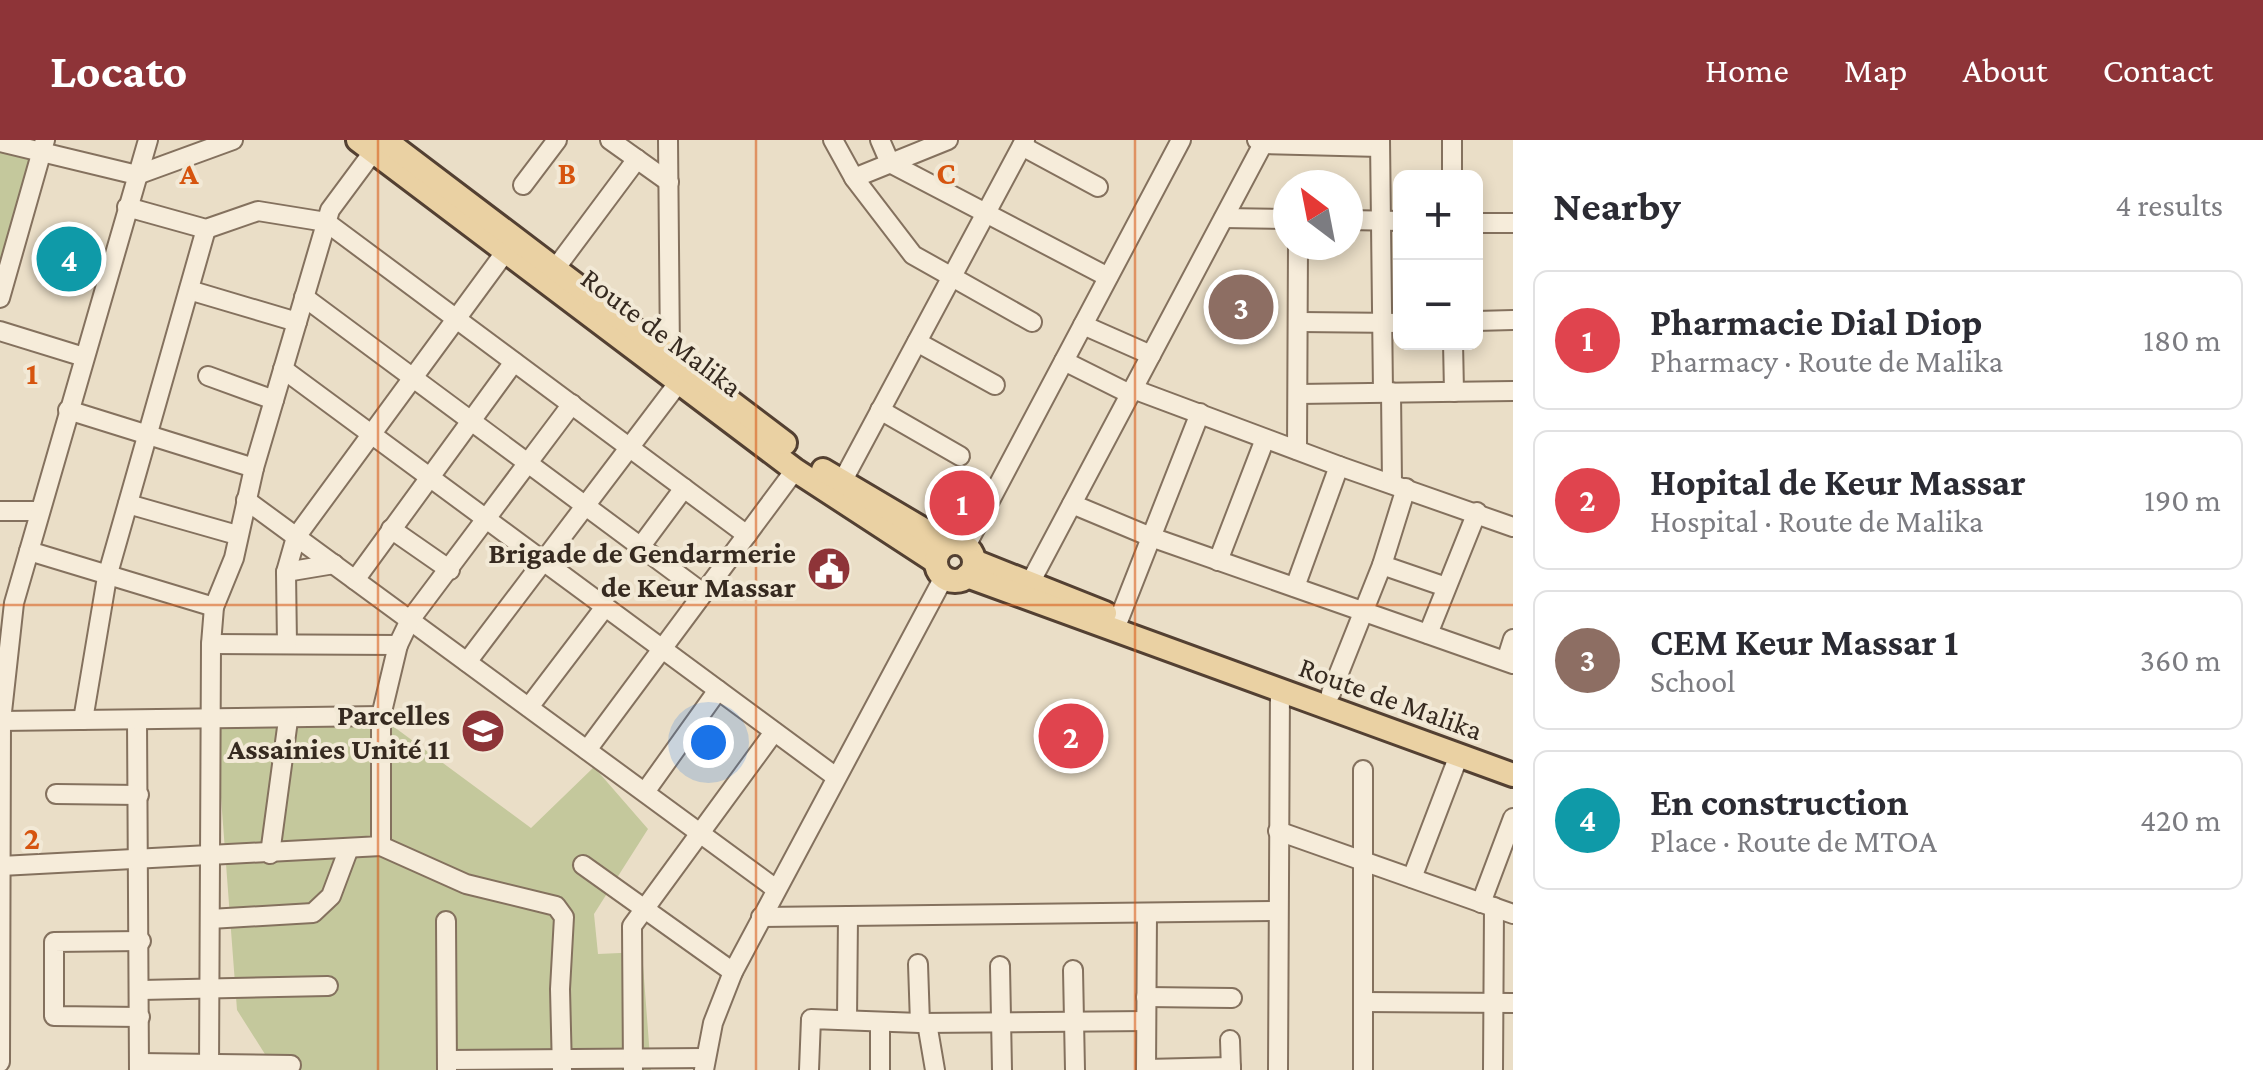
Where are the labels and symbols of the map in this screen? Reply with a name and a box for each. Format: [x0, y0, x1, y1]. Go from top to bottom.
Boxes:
text: A [178, 155, 199, 191]
text: B [558, 155, 576, 191]
text: C [936, 155, 956, 191]
north arrow [1273, 170, 1363, 260]
pin: 4 [36, 222, 102, 296]
street label: Route de Malika [575, 261, 749, 403]
pin: 3 [1208, 270, 1274, 344]
text: 1 [26, 355, 38, 391]
pin: 1 [930, 466, 994, 540]
place label: Brigade de Gendarmerie de Keur Massar [488, 536, 796, 603]
public building icon: Brigade de Gendarmerie de Keur Massar [806, 546, 852, 592]
street label: Route de Malika [1295, 650, 1487, 747]
place label: Parcelles Assainies Unité 11 [226, 698, 450, 765]
pin: 2 [1038, 698, 1104, 774]
school or university icon: Parcelles Assainies Unité 11 [460, 708, 506, 754]
your location [683, 717, 734, 768]
text: 2 [24, 820, 40, 856]

